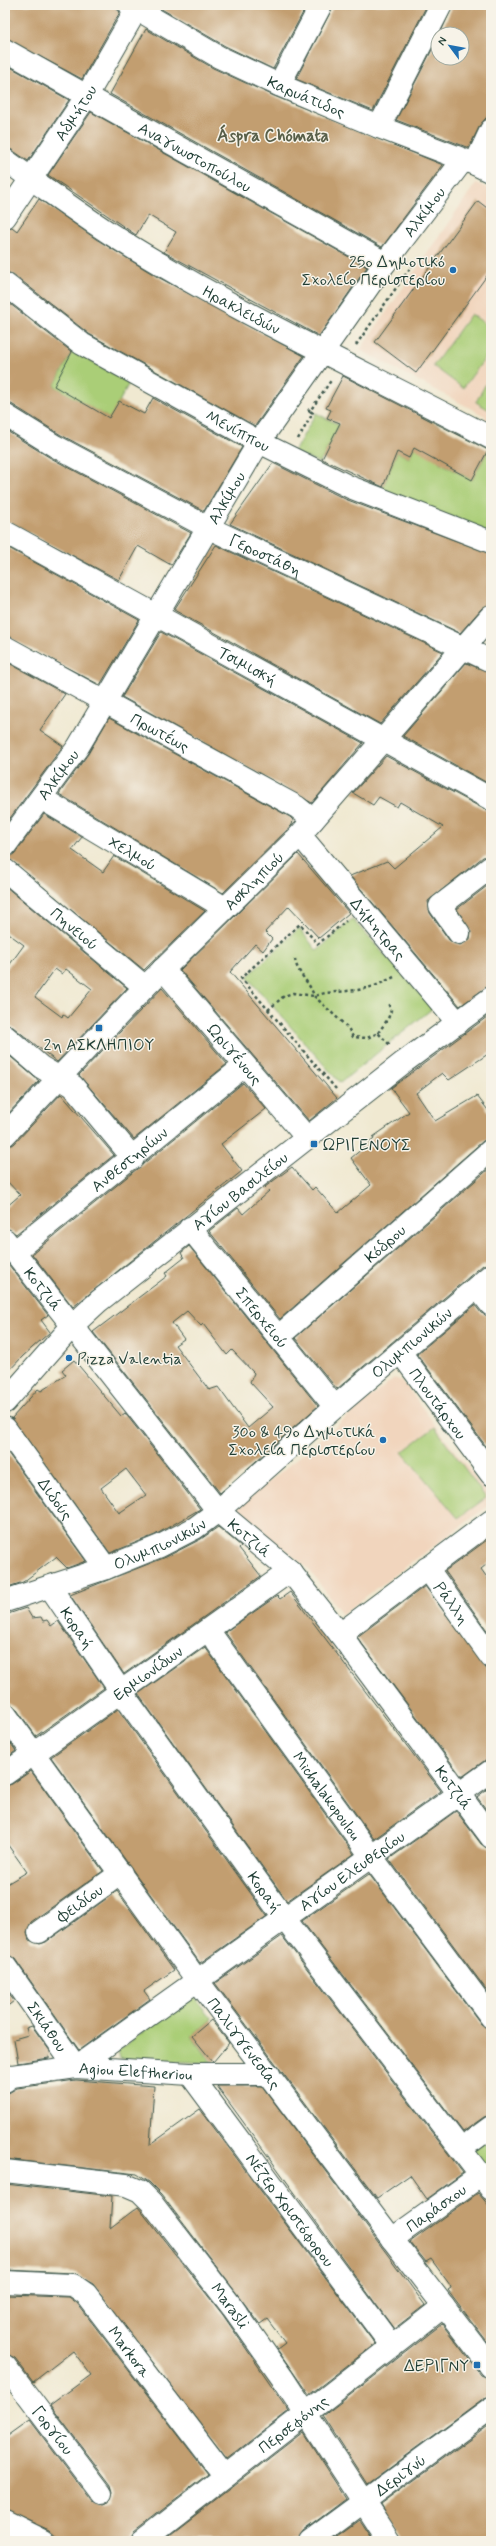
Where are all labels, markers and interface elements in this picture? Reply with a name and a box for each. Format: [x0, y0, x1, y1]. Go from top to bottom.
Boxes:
north arrow [430, 26, 470, 66]
text: N [434, 34, 450, 48]
street label: Καρυάτιδος [263, 72, 348, 124]
street label: Αδμήτου [50, 82, 103, 145]
street label: Αναγνωστοπούλου [134, 118, 255, 198]
district label: Áspra Chómata [217, 124, 329, 147]
street label: Αλκίμου [399, 183, 451, 242]
place label: 25ο Δημοτικό Σχολείο Περιστερίου [302, 252, 445, 291]
marker: 25ο Δημοτικό Σχολείο Περιστερίου [448, 265, 458, 275]
street label: Ηρακλειδών [198, 281, 283, 340]
street label: Μενίππου [202, 406, 273, 458]
street label: Αλκίμου [204, 468, 251, 529]
street label: Γεροστάθη [225, 530, 305, 582]
street label: Τσιμισκή [214, 642, 280, 691]
street label: Πρωτέως [126, 709, 193, 758]
street label: Αλκίμου [33, 746, 85, 805]
street label: Χελμού [104, 832, 160, 877]
street label: Ασκληπιού [220, 847, 289, 915]
street label: Δήμητρας [345, 893, 410, 965]
street label: Πηνειού [45, 903, 102, 956]
street label: Ωριγένους [201, 1019, 266, 1090]
marker: 2η ΑΣΚΛΗΠΙΟΥ [94, 1023, 104, 1033]
place label: 2η ΑΣΚΛΗΠΙΟΥ [44, 1035, 155, 1056]
street label: Ανθεστηρίων [87, 1123, 173, 1197]
place label: ΩΡΙΓΕΝΟΥΣ [322, 1135, 411, 1156]
marker: ΩΡΙΓΕΝΟΥΣ [309, 1139, 319, 1149]
street label: Αγίου Βασιλείου [189, 1148, 293, 1236]
street label: Κόδρου [361, 1221, 411, 1268]
street label: Κοτζιά [18, 1263, 66, 1316]
street label: Σπερχειού [230, 1283, 292, 1353]
street label: Ολυμπιονικών [367, 1303, 457, 1384]
place label: Pizza Valentia [77, 1349, 182, 1370]
marker: Pizza Valentia [64, 1353, 74, 1363]
street label: Πλουτάρχου [404, 1364, 471, 1444]
place label: 30ο & 49ο Δημοτικά Σχολεία Περιστερίου [229, 1422, 375, 1461]
marker: 30ο & 49ο Δημοτικά Σχολεία Περιστερίου [378, 1435, 388, 1445]
street label: Διδούς [32, 1474, 77, 1525]
street label: Ολυμπιονικών [111, 1514, 211, 1576]
street label: Κοτζιά [223, 1514, 275, 1563]
street label: Ράλλη [428, 1578, 473, 1629]
street label: Κοραή [55, 1603, 98, 1653]
street label: Ερμιονίδων [109, 1642, 188, 1706]
street label: Michalakopoulou [287, 1748, 365, 1845]
street label: Κοτζιά [429, 1762, 476, 1815]
street label: Αγίου Ελευθερίου [295, 1827, 410, 1917]
street label: Κοραή [242, 1868, 286, 1918]
street label: Φειδίου [52, 1880, 108, 1929]
street label: Παλιγγενεσίας [202, 1994, 285, 2094]
street label: Σκιάθου [21, 1998, 71, 2057]
street label: Agiou Eleftheriou [78, 2058, 193, 2086]
street label: Nέζερ Χριστόφορου [240, 2150, 338, 2272]
street label: Παράσχου [402, 2180, 471, 2238]
street label: Marasli [205, 2279, 253, 2333]
street label: Markora [102, 2322, 155, 2382]
place label: ΔΕΡΙΓΝΥ [404, 2356, 469, 2377]
marker: ΔΕΡΙΓΝΥ [472, 2360, 482, 2370]
street label: Περσεφόνης [254, 2391, 333, 2459]
street label: Γοργίου [27, 2402, 77, 2460]
street label: Δεριγνύ [371, 2450, 431, 2502]

